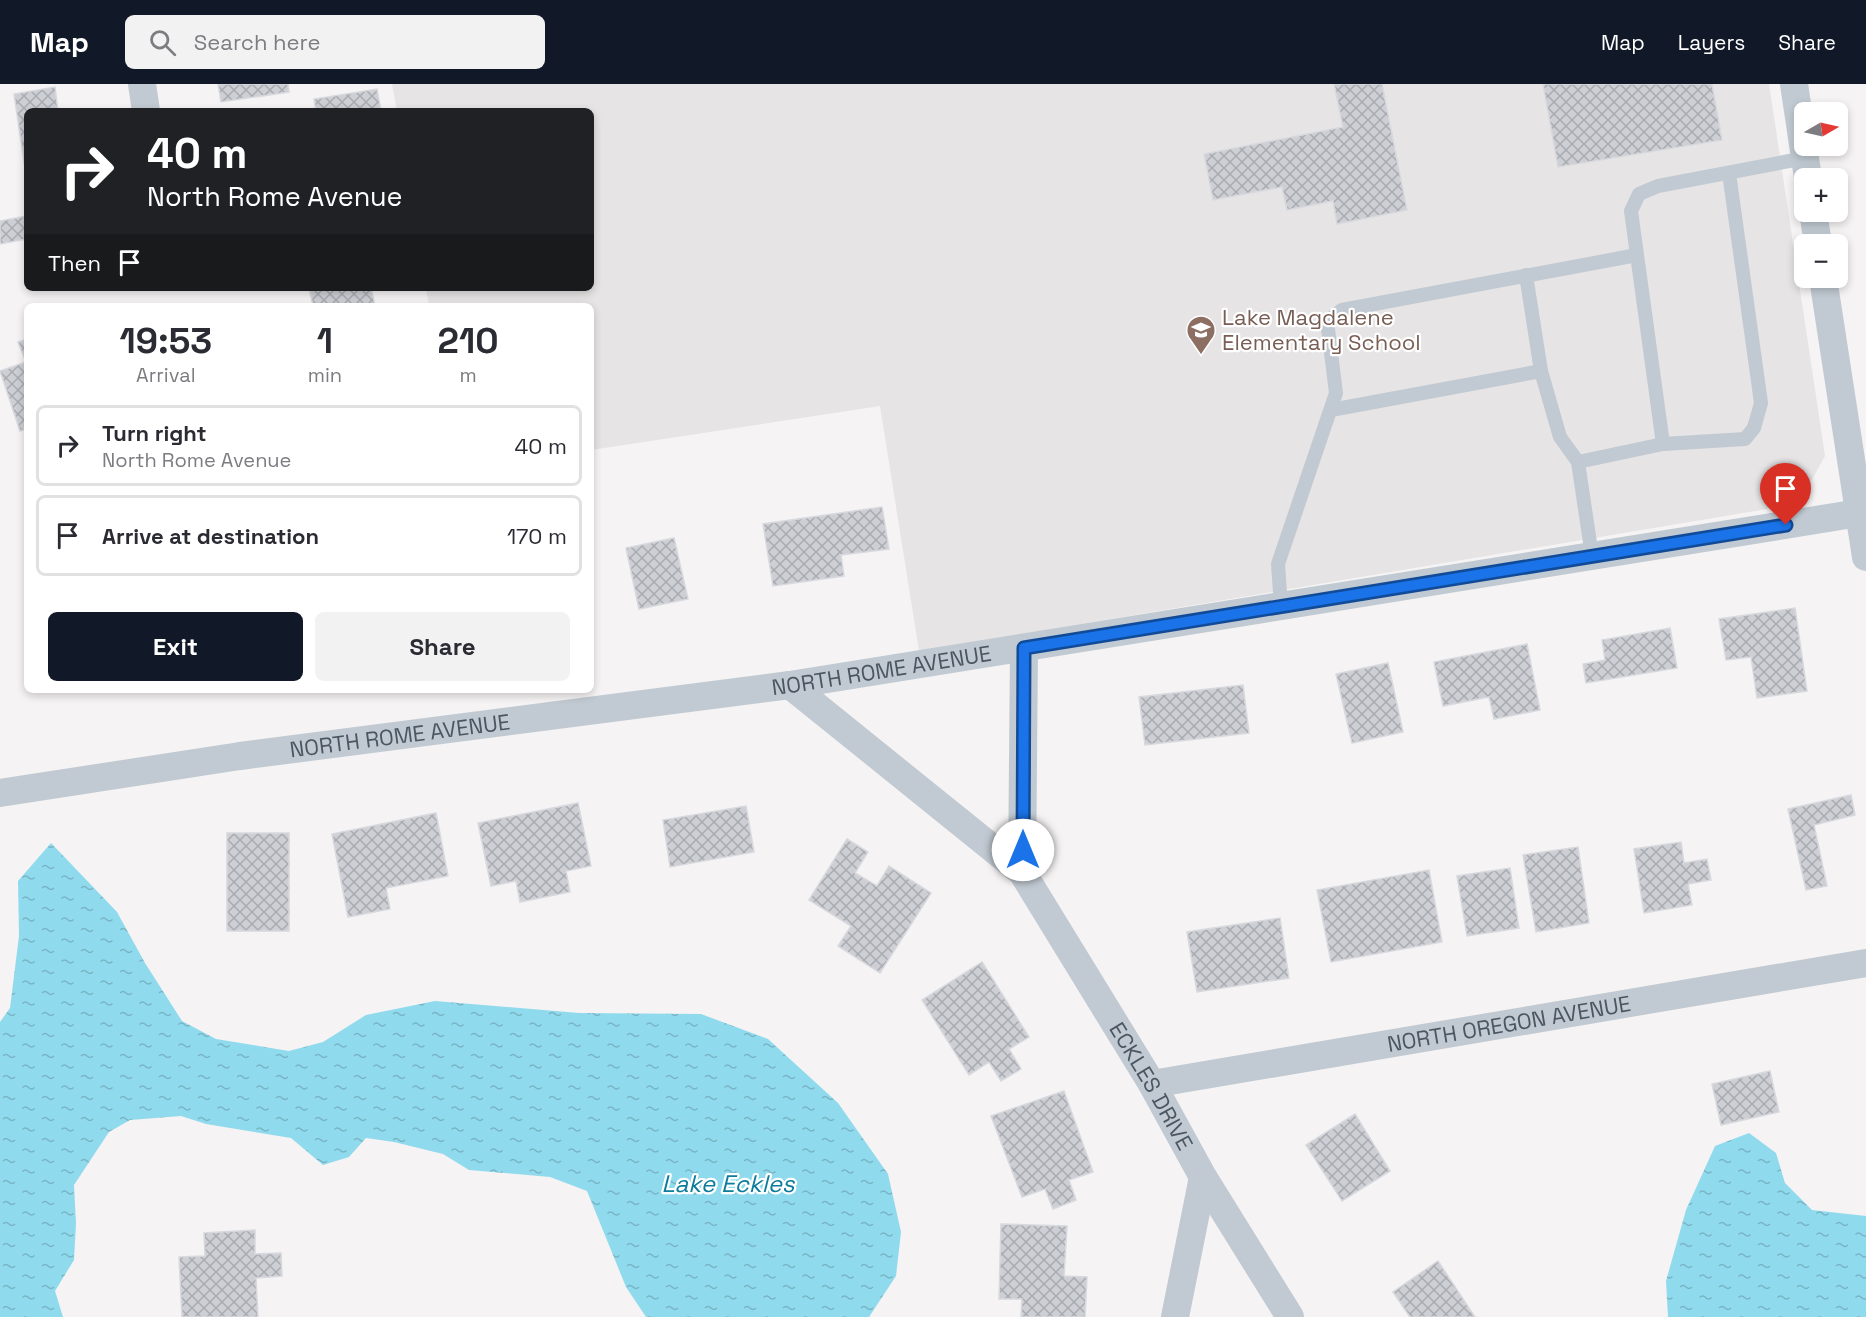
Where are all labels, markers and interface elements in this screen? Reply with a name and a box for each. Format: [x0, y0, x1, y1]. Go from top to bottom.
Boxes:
search box [125, 15, 545, 69]
text: Map [30, 24, 89, 60]
icon: search [146, 26, 179, 59]
text: Search here [194, 28, 321, 56]
text: Map [1601, 29, 1645, 56]
text: Layers [1678, 29, 1745, 56]
text: Share [1778, 29, 1836, 56]
north arrow [1794, 102, 1848, 156]
map controls [1794, 102, 1848, 288]
text: 40 m [147, 127, 247, 180]
icon: right [48, 132, 126, 210]
button: + [1794, 168, 1848, 222]
text: North Rome Avenue [147, 179, 403, 214]
button: − [1794, 234, 1848, 288]
icon: arrive [113, 246, 146, 279]
text: Then [48, 249, 101, 277]
place label: Lake Magdalene Elementary School [1222, 303, 1421, 356]
school or university icon: Lake Magdalene Elementary School [1185, 314, 1217, 356]
text: 19:53 [119, 318, 212, 364]
text: 1 [317, 318, 333, 364]
text: 210 [438, 318, 499, 364]
text: Arrival [136, 362, 196, 388]
text: min [308, 362, 342, 388]
text: m [459, 362, 477, 388]
text: Turn right [102, 419, 207, 447]
icon: right [51, 429, 84, 462]
text: 40 m [515, 432, 567, 460]
text: North Rome Avenue [102, 447, 291, 473]
pin [1760, 463, 1811, 525]
icon: arrive [1769, 472, 1802, 505]
icon: arrive [51, 519, 84, 552]
text: Arrive at destination [102, 522, 319, 550]
text: 170 m [507, 522, 567, 550]
button: Exit [48, 612, 303, 681]
button: Share [315, 612, 570, 681]
street label: NORTH ROME AVENUE [770, 639, 993, 701]
street label: NORTH ROME AVENUE [288, 707, 512, 763]
position arrow [991, 818, 1055, 882]
street label: NORTH OREGON AVENUE [1385, 989, 1633, 1058]
street label: ECKLES DRIVE [1103, 1017, 1199, 1155]
water label: Lake Eckles [661, 1168, 796, 1199]

